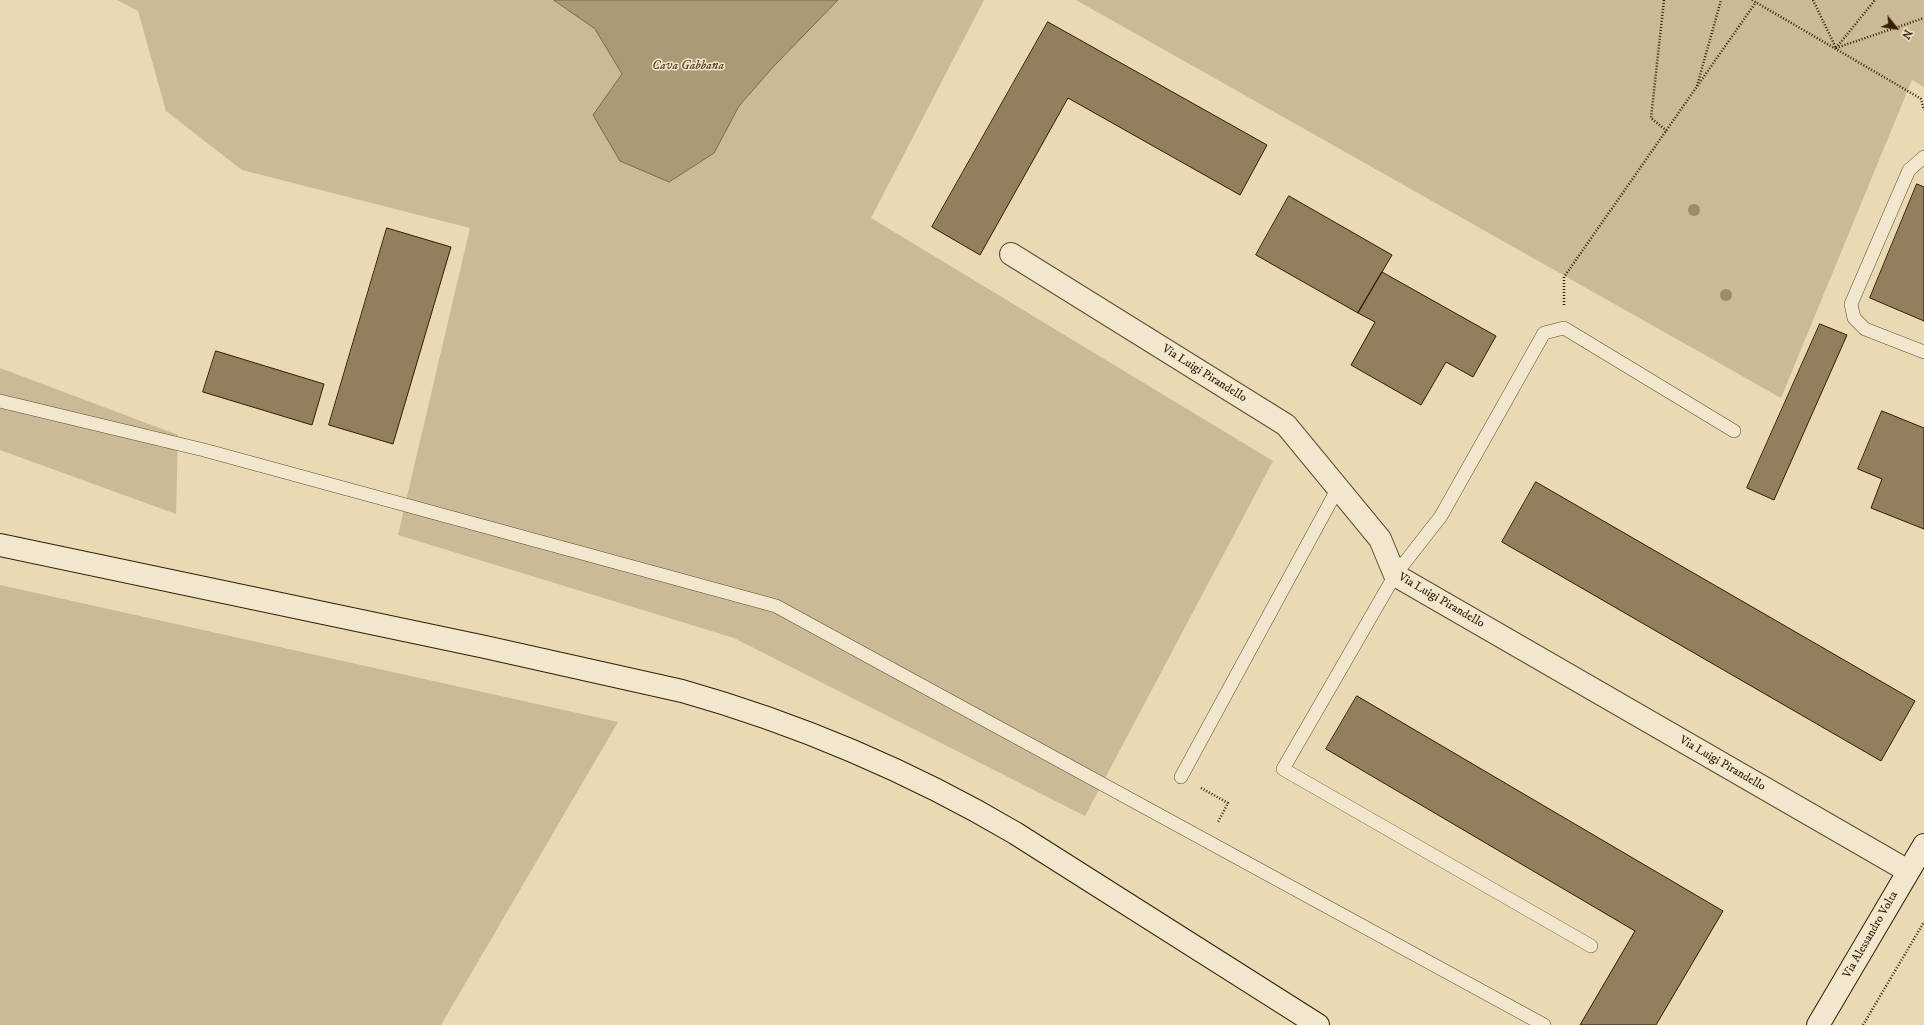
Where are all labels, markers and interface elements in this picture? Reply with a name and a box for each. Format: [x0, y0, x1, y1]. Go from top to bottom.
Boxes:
north arrow [1876, 8, 1916, 48]
text: N [1898, 27, 1915, 41]
water label: Cava Gabbana [652, 58, 724, 74]
street label: Via Luigi Pirandello [1159, 342, 1249, 406]
street label: Via Luigi Pirandello [1395, 570, 1487, 632]
street label: Via Luigi Pirandello [1676, 733, 1768, 795]
street label: Via Alessandro Volta [1840, 889, 1902, 981]

